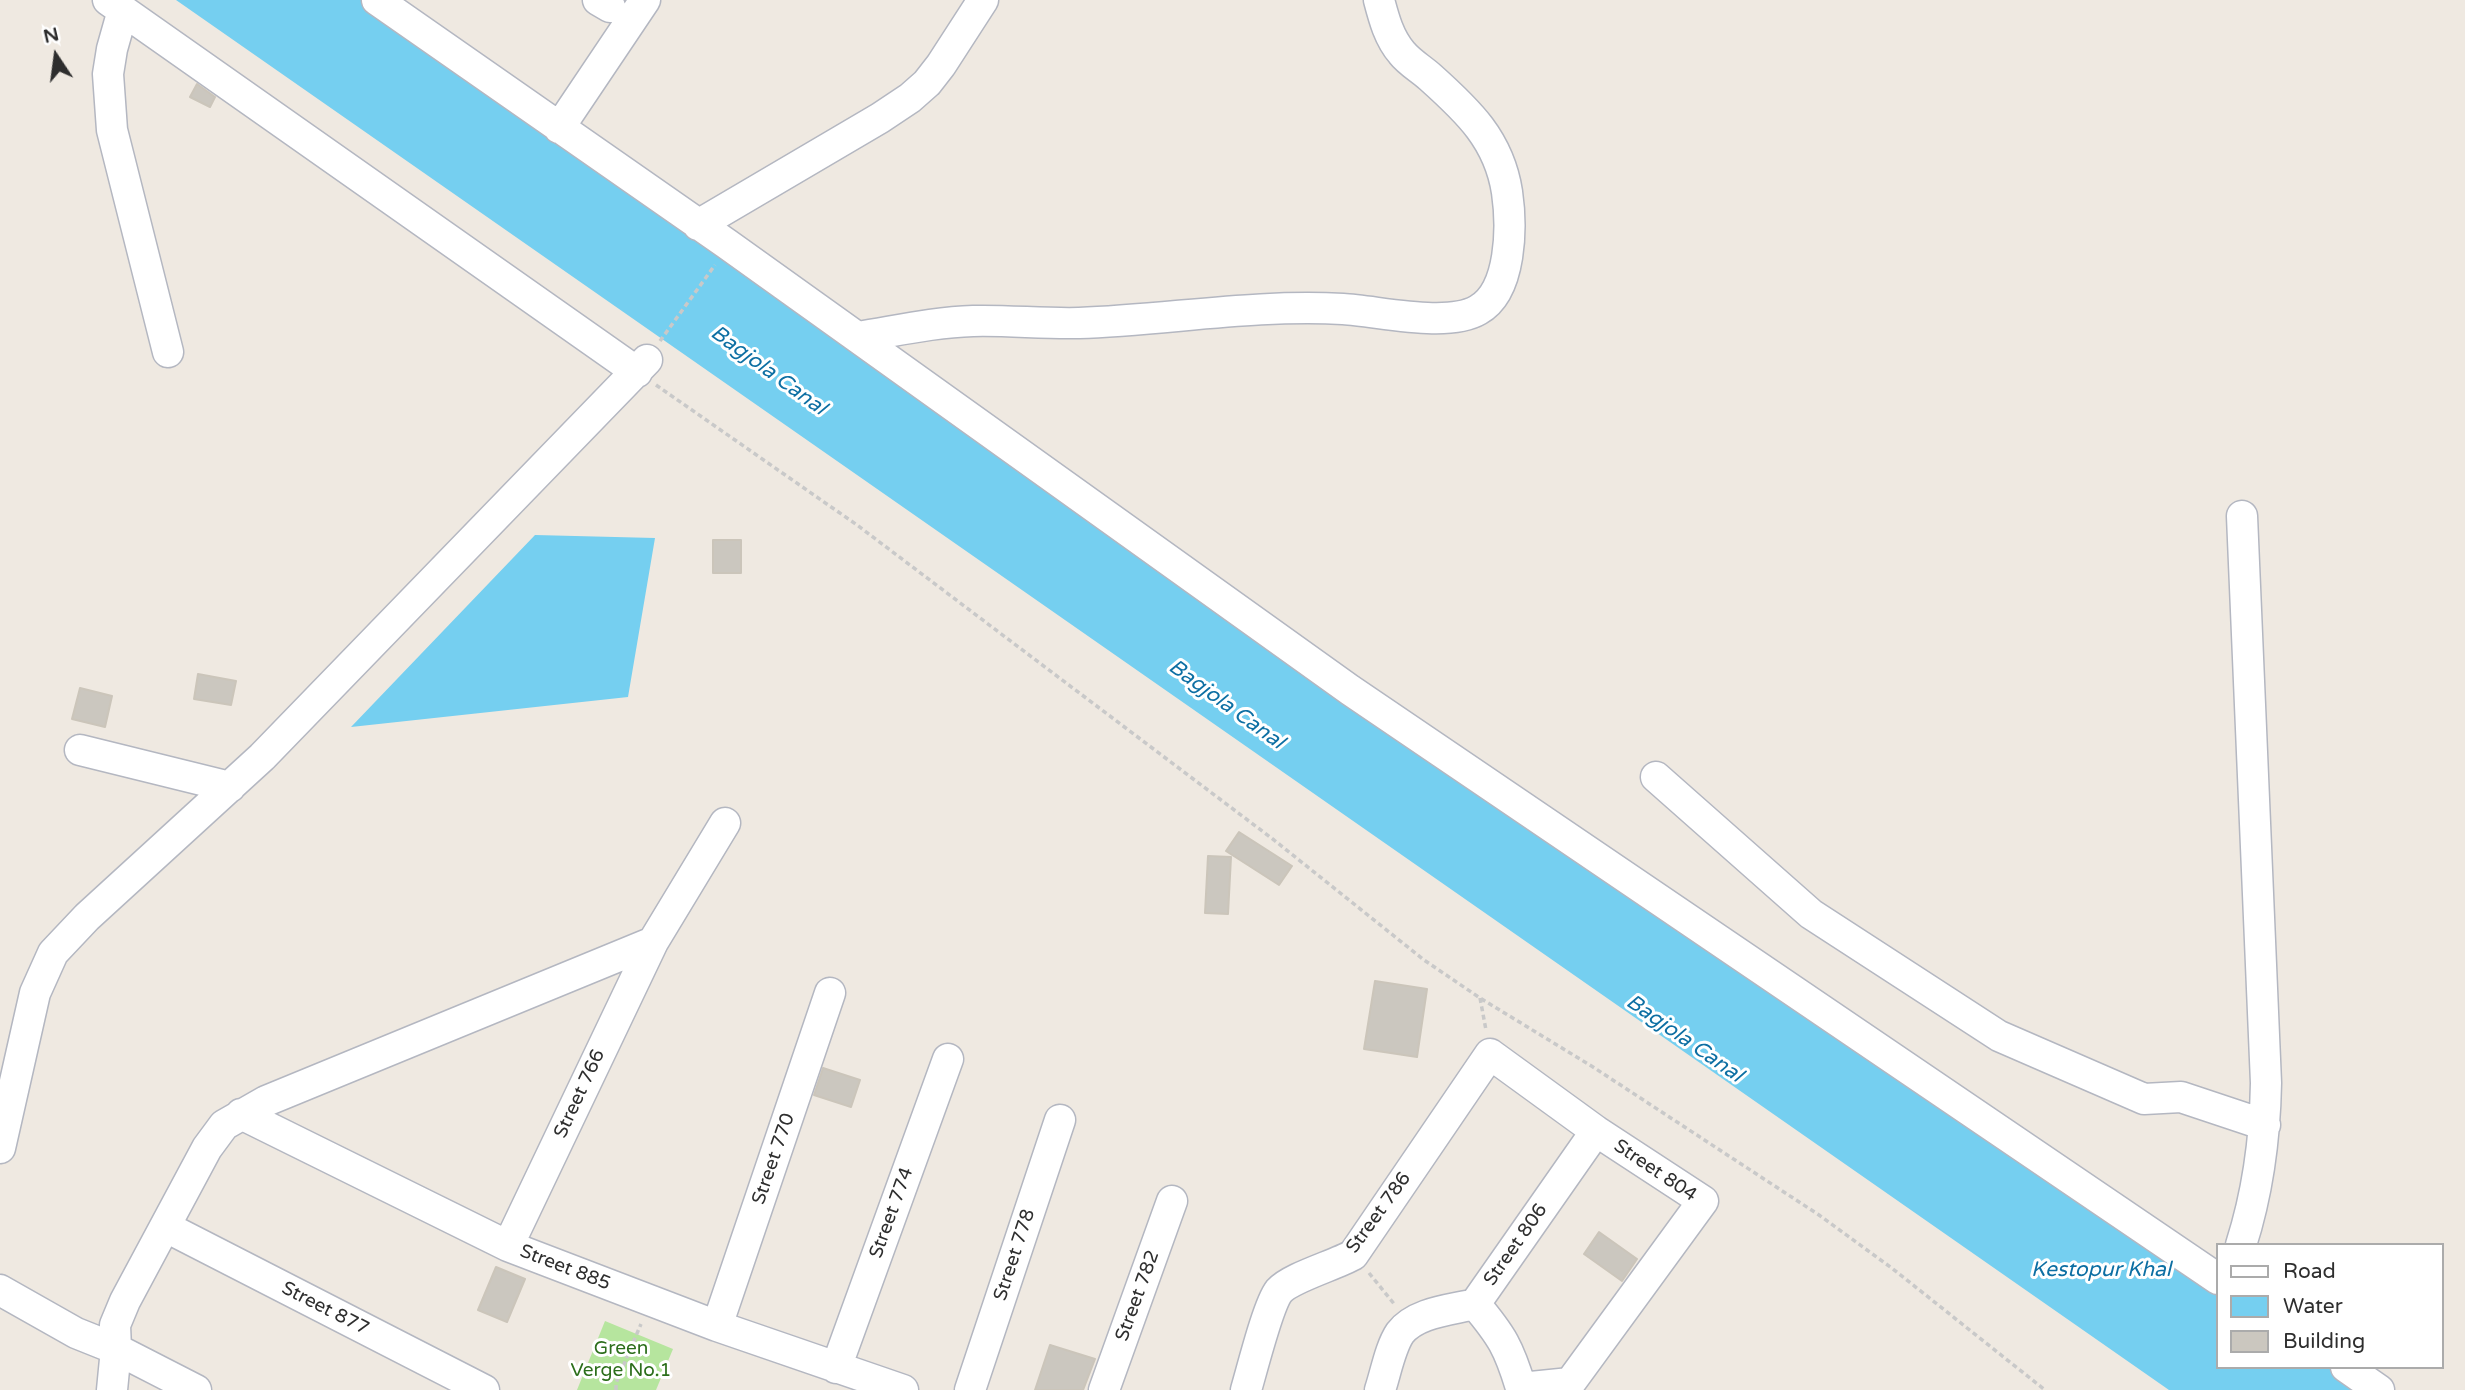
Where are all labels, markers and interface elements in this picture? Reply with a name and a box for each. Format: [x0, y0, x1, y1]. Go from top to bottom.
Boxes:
north arrow [21, 21, 91, 91]
text: N [41, 23, 61, 48]
water label: Bagjola Canal [705, 321, 831, 421]
water label: Bagjola Canal [1163, 655, 1289, 755]
water label: Bagjola Canal [1621, 990, 1747, 1088]
street label: Street 766 [550, 1046, 610, 1142]
street label: Street 770 [748, 1110, 800, 1208]
street label: Street 804 [1609, 1135, 1701, 1207]
street label: Street 774 [865, 1164, 919, 1262]
street label: Street 786 [1342, 1168, 1416, 1258]
street label: Street 806 [1479, 1200, 1553, 1290]
street label: Street 778 [989, 1206, 1041, 1304]
street label: Street 885 [517, 1240, 613, 1296]
legend [2216, 1243, 2444, 1369]
street label: Street 782 [1111, 1247, 1165, 1345]
water label: Kestopur Khal [2031, 1257, 2171, 1283]
text: Road [2283, 1259, 2336, 1284]
street label: Street 877 [277, 1277, 373, 1341]
text: Water [2283, 1294, 2343, 1319]
text: Building [2283, 1329, 2365, 1354]
park label: Green Verge No.1 [571, 1338, 671, 1382]

